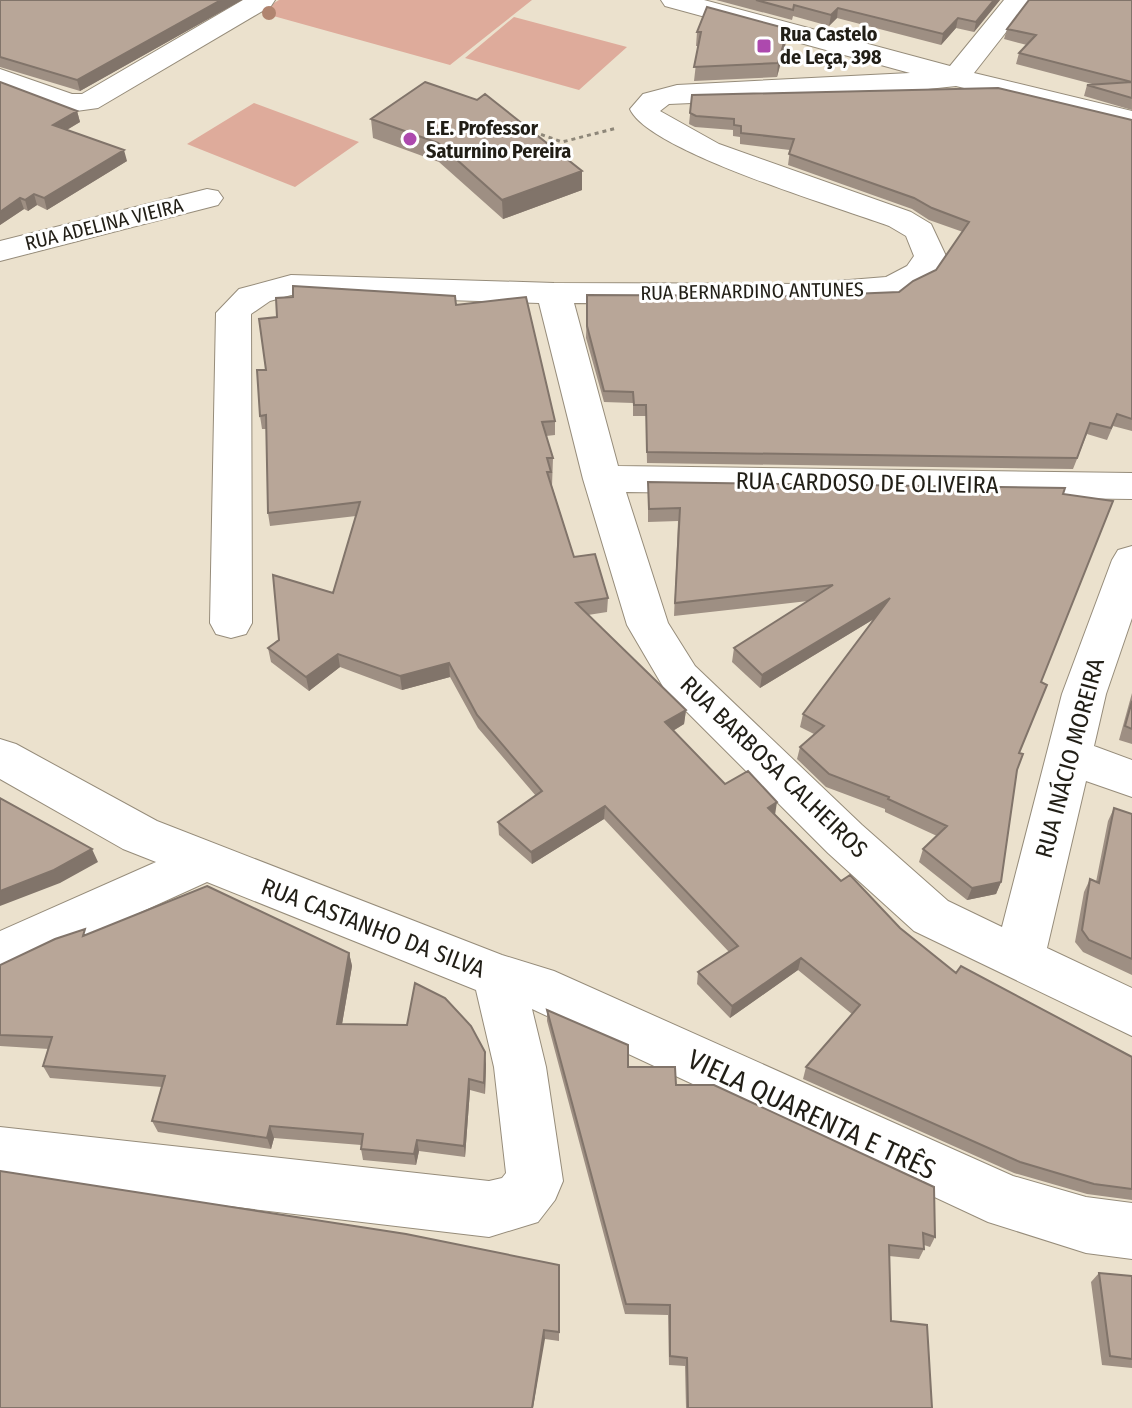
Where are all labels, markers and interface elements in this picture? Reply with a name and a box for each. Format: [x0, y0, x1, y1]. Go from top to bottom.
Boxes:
place label: Rua Castelo de Leça, 398 [780, 22, 882, 69]
marker: Rua Castelo de Leça, 398 [755, 37, 773, 55]
place label: E.E. Professor Saturnino Pereira [426, 116, 571, 163]
marker: E.E. Professor Saturnino Pereira [401, 130, 419, 148]
street label: RUA ADELINA VIEIRA [23, 193, 186, 255]
street label: RUA BERNARDINO ANTUNES [640, 277, 864, 305]
street label: RUA CARDOSO DE OLIVEIRA [735, 467, 999, 499]
street label: RUA INÁCIO MOREIRA [1029, 654, 1110, 861]
street label: RUA BARBOSA CALHEIROS [675, 670, 873, 864]
street label: RUA CASTANHO DA SILVA [257, 872, 489, 984]
street label: VIELA QUARENTA E TRÊS [683, 1042, 941, 1186]

